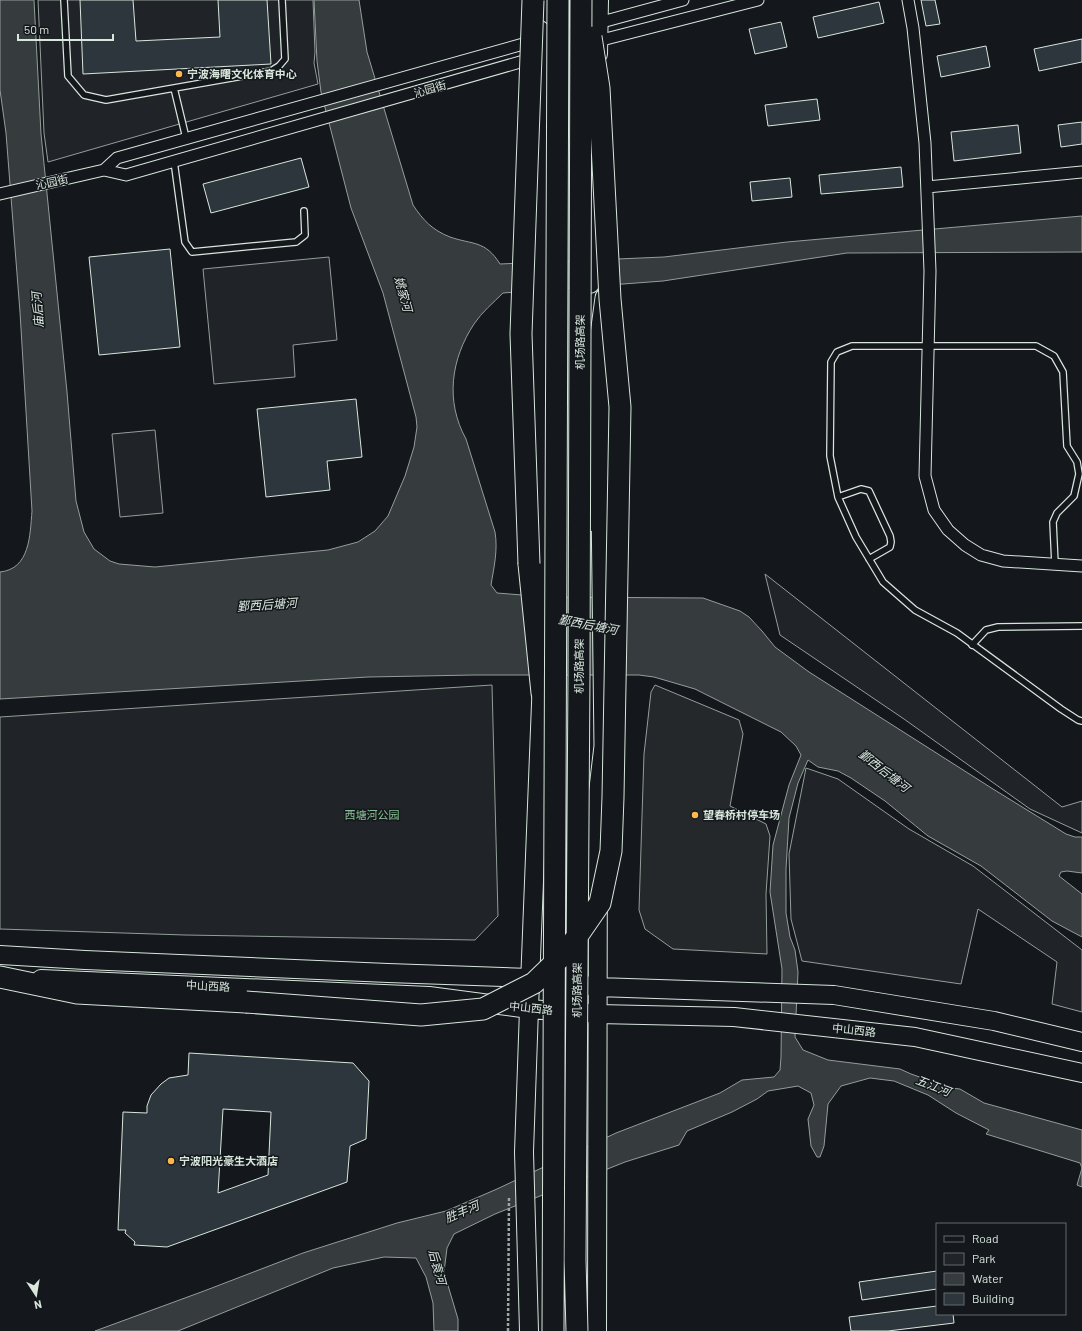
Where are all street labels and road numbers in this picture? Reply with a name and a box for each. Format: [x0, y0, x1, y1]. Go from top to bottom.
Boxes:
street label: 沁园街 [412, 78, 448, 99]
street label: 沁园街 [34, 171, 69, 192]
street label: 机场路高架 [573, 315, 586, 370]
street label: 机场路高架 [572, 639, 585, 694]
street label: 机场路高架 [570, 963, 583, 1018]
street label: 中山西路 [186, 978, 230, 993]
street label: 中山西路 [508, 999, 554, 1016]
street label: 中山西路 [831, 1021, 877, 1038]

